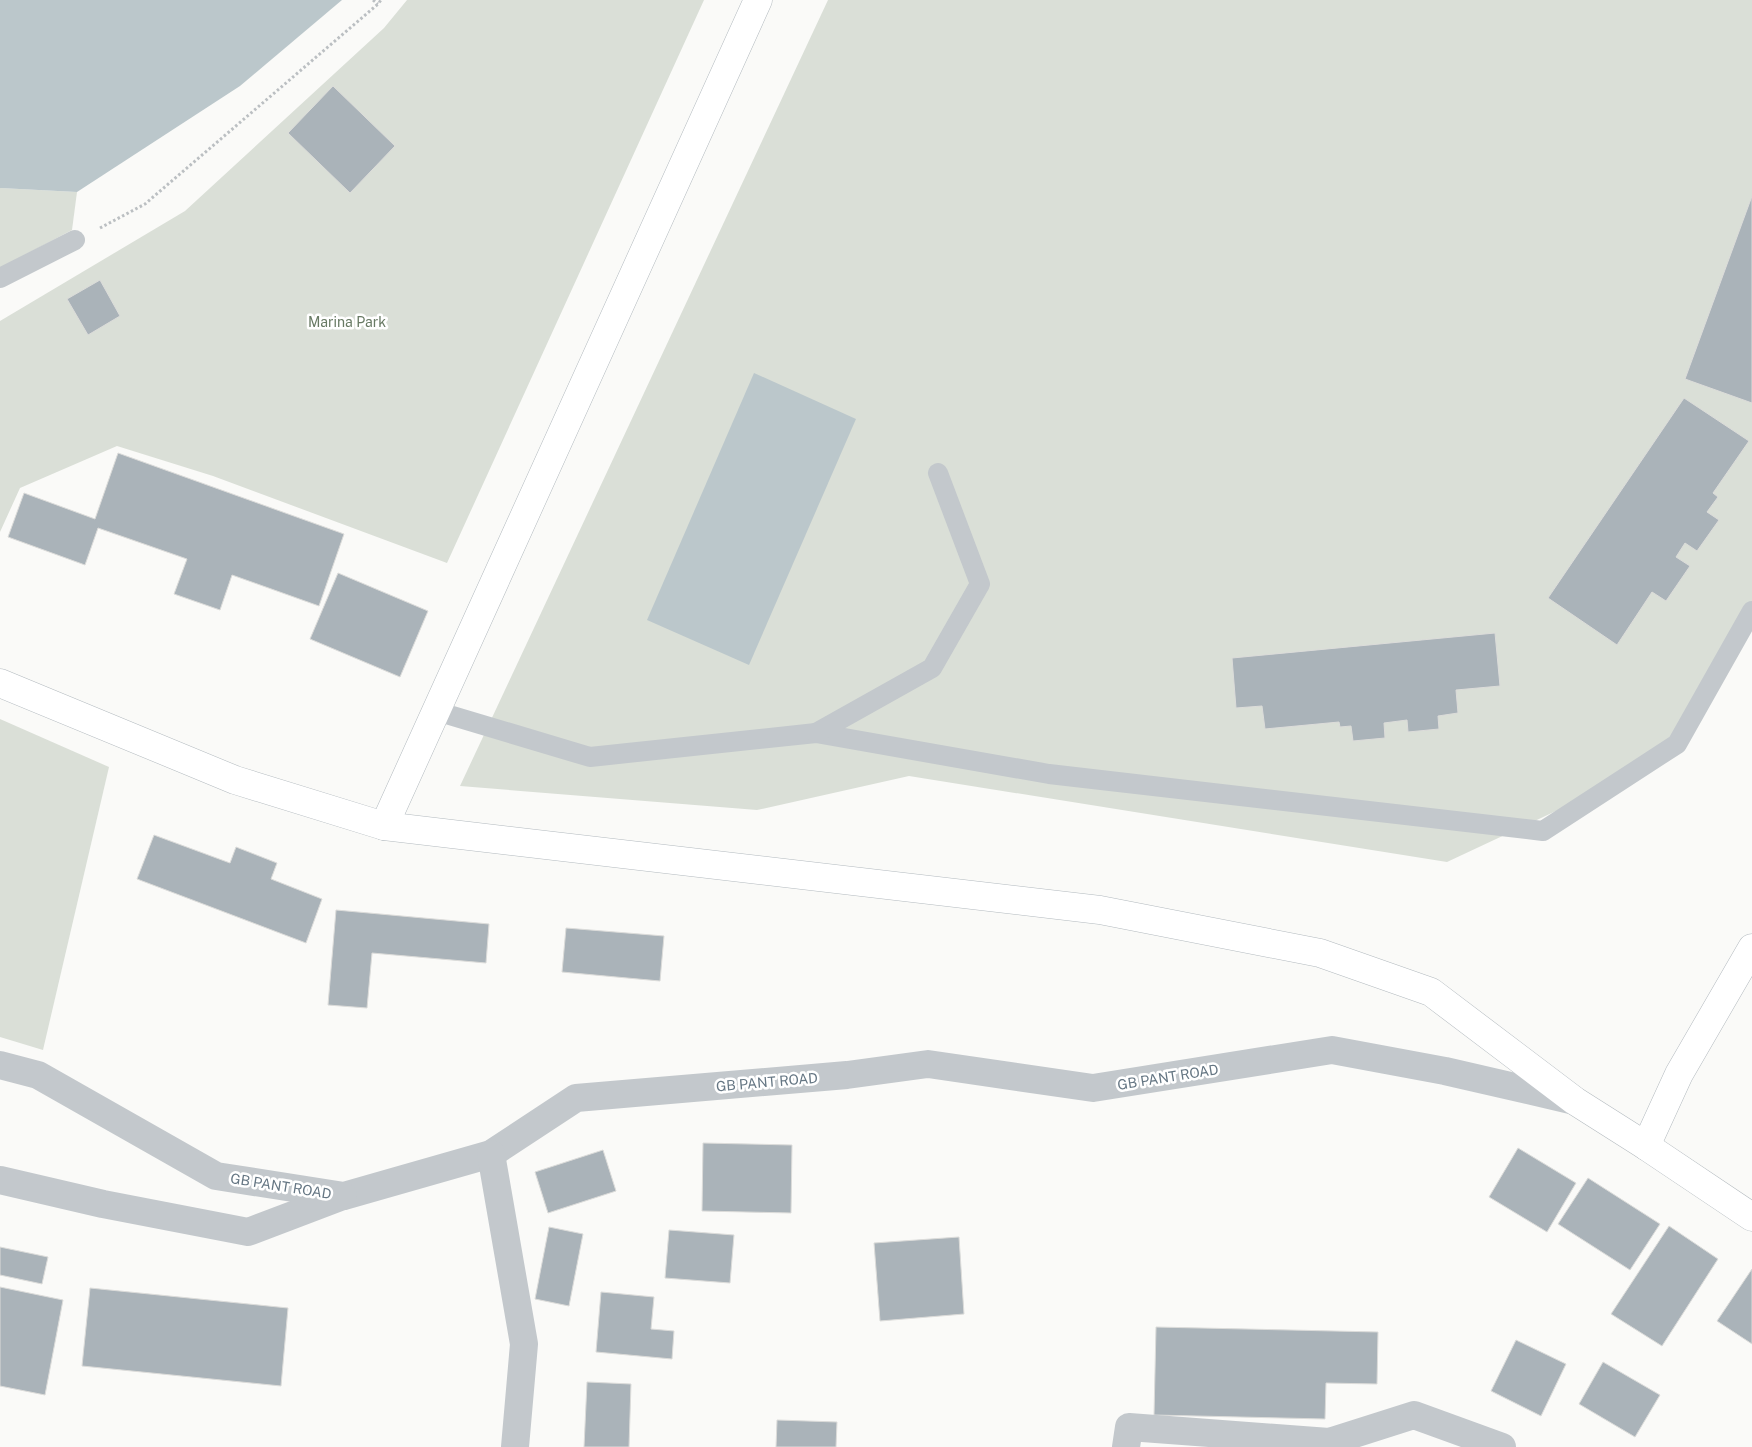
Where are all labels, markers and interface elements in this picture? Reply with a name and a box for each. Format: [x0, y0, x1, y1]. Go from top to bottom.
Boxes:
park label: Marina Park [308, 314, 386, 330]
street label: GB PANT ROAD [1116, 1061, 1220, 1093]
street label: GB PANT ROAD [715, 1070, 819, 1094]
street label: GB PANT ROAD [229, 1170, 333, 1202]

